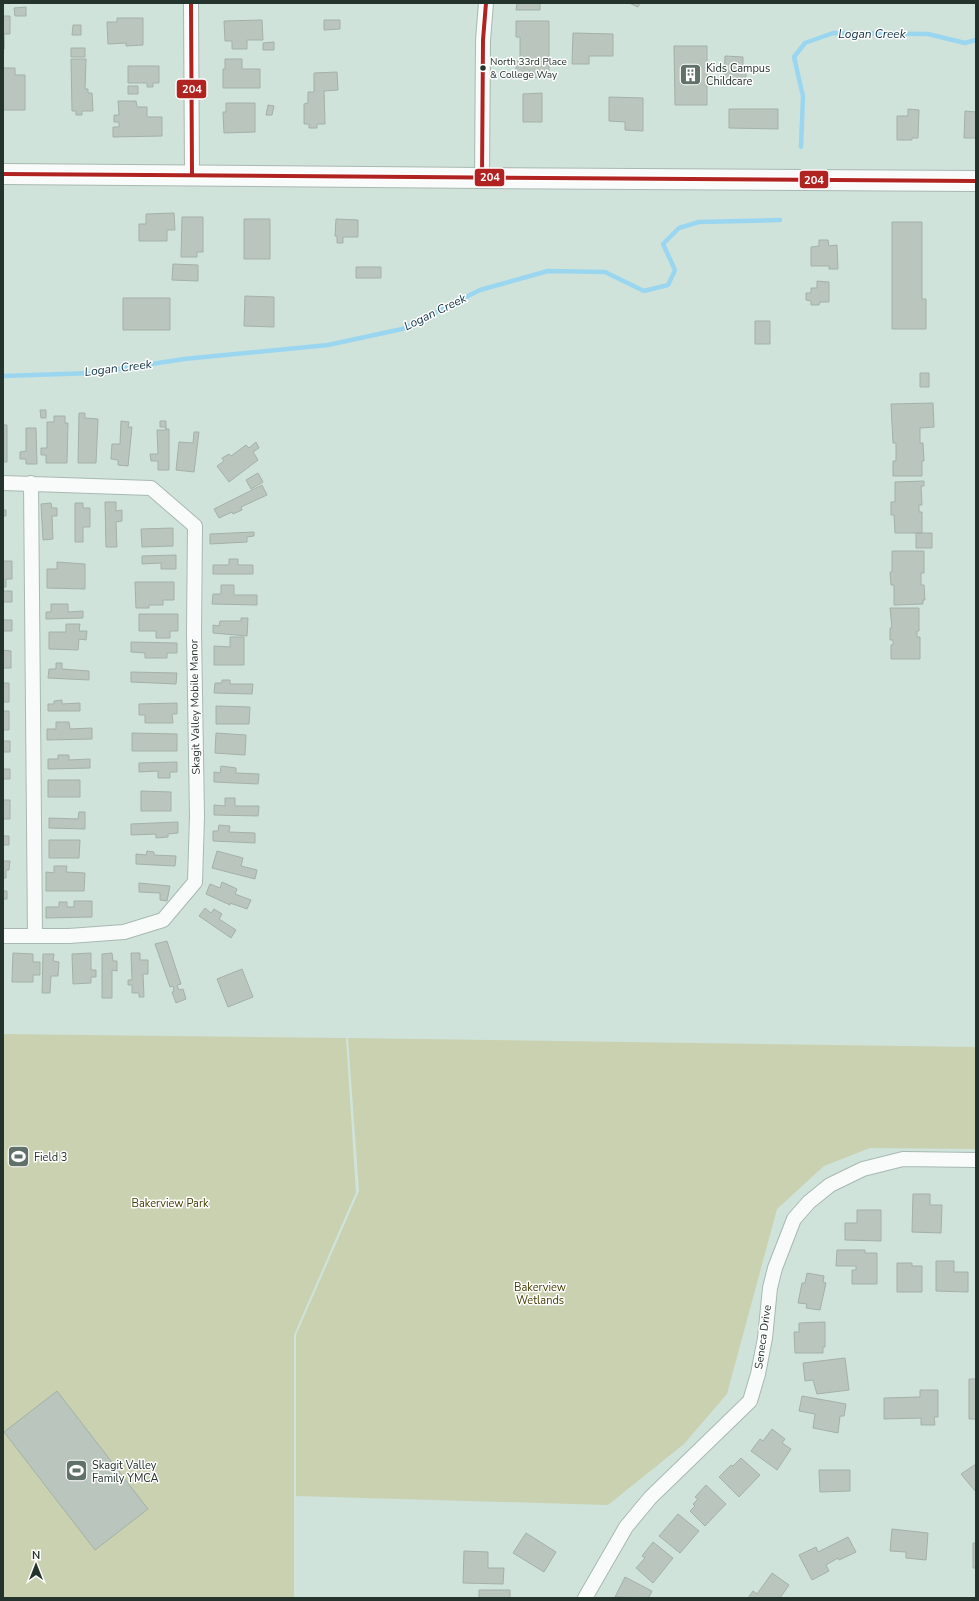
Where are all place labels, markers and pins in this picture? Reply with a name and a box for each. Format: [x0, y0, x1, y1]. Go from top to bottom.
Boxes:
place label: North 33rd Place & College Way [490, 55, 567, 82]
building icon: Kids Campus Childcare [678, 61, 704, 87]
place label: Kids Campus Childcare [706, 61, 770, 89]
marker: North 33rd Place & College Way [478, 63, 488, 73]
sports icon: Field 3 [6, 1144, 32, 1170]
place label: Field 3 [34, 1150, 67, 1165]
sports icon: Skagit Valley Family YMCA [63, 1458, 89, 1484]
place label: Skagit Valley Family YMCA [92, 1458, 159, 1486]

